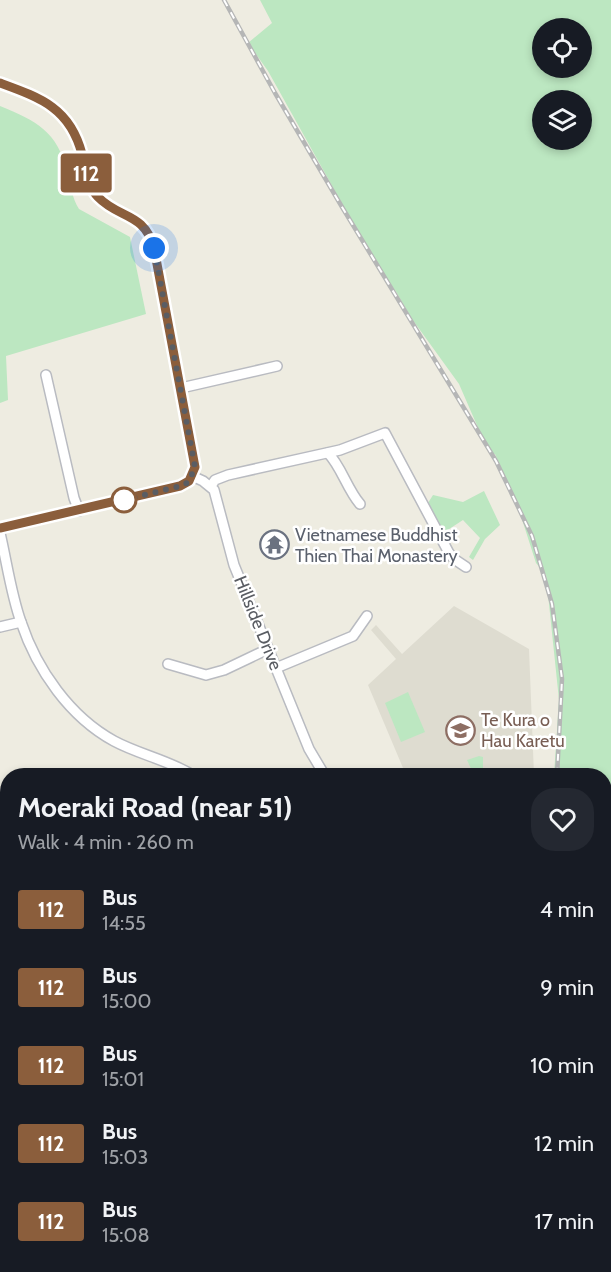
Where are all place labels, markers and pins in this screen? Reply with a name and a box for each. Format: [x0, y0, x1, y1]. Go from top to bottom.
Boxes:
unlabelled marker [111, 487, 137, 513]
place label: Vietnamese Buddhist Thien Thai Monastery [295, 524, 458, 567]
temple icon: Vietnamese Buddhist Thien Thai Monastery [258, 529, 290, 561]
place label: Te Kura o Hau Karetu [481, 709, 565, 752]
school or university icon: Te Kura o Hau Karetu [444, 714, 476, 746]

